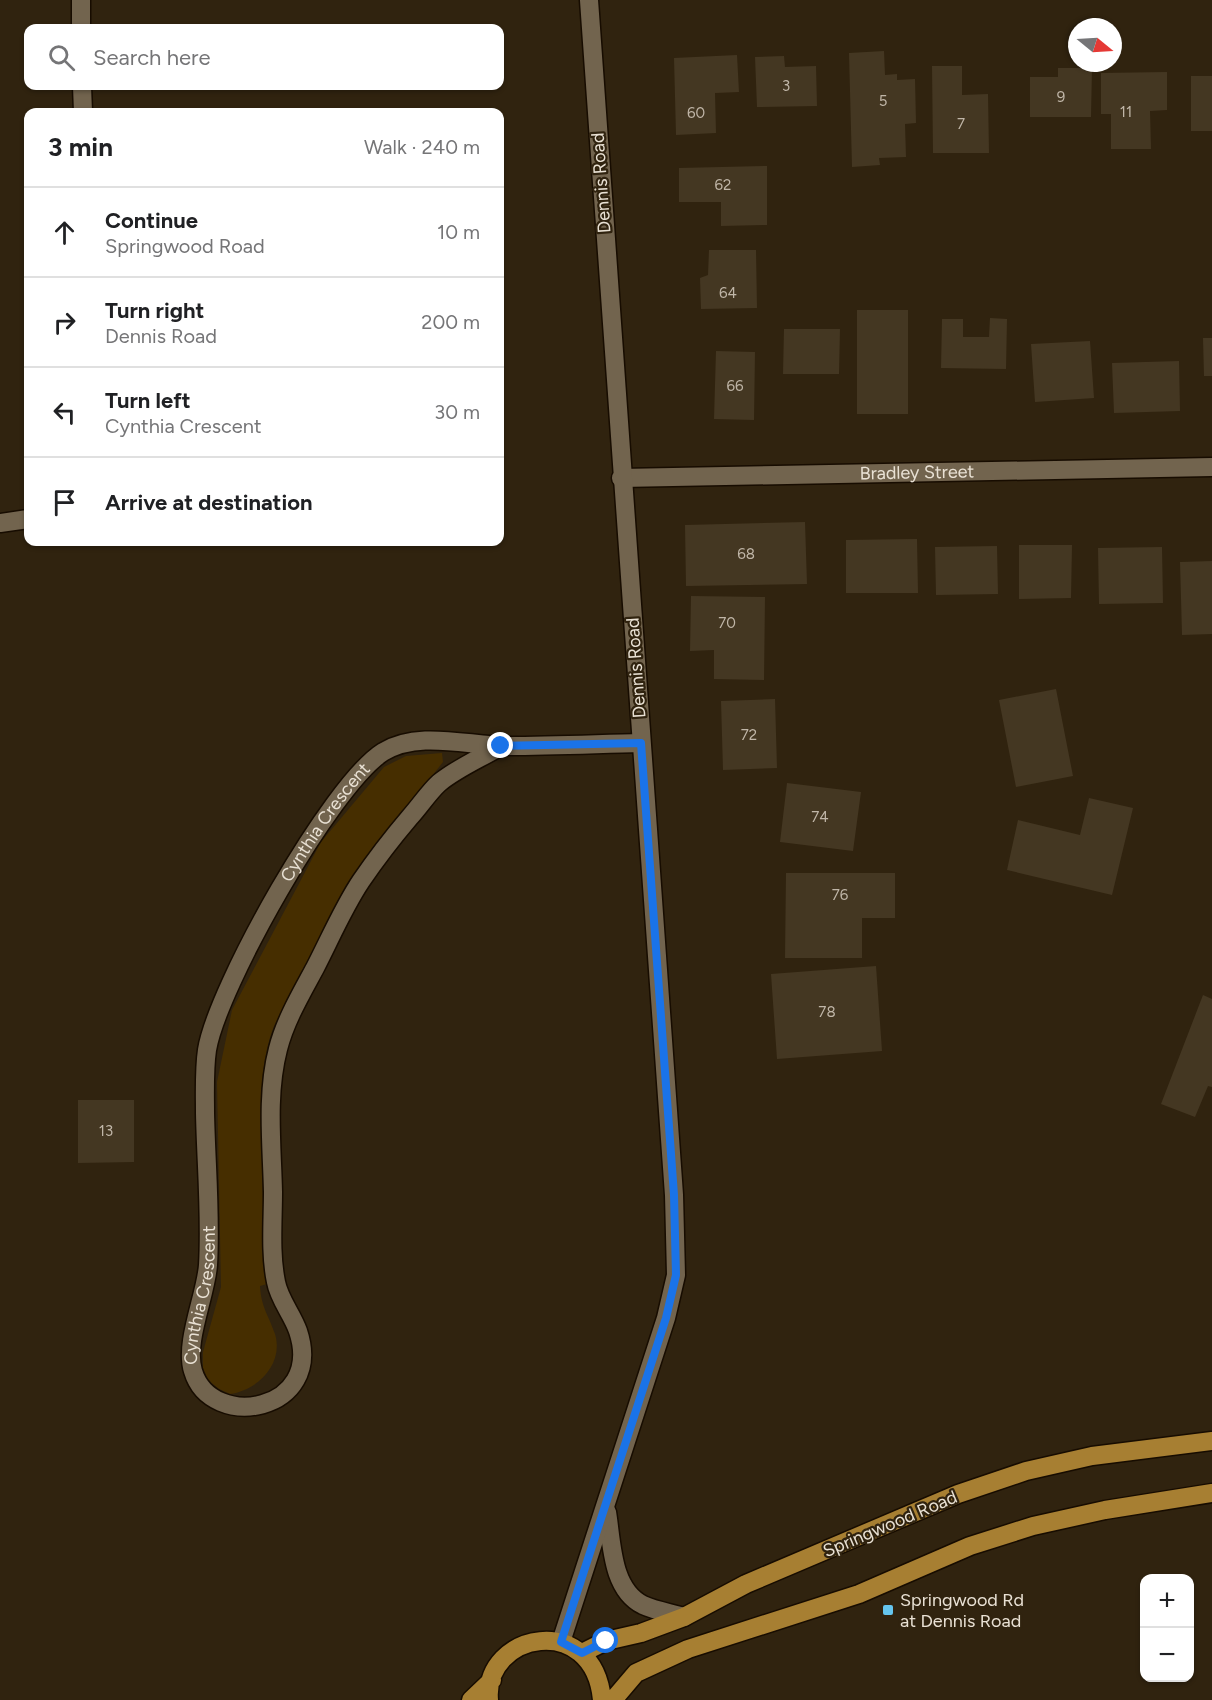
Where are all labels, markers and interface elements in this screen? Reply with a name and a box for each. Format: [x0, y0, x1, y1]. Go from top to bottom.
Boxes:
north arrow [1068, 18, 1122, 72]
search box [24, 24, 504, 90]
icon: search [45, 41, 78, 74]
text: Search here [93, 44, 211, 71]
house number: 3 [782, 77, 790, 95]
house number: 9 [1057, 88, 1065, 106]
house number: 5 [879, 92, 887, 110]
house number: 11 [1120, 103, 1132, 121]
house number: 60 [687, 104, 705, 122]
house number: 7 [957, 115, 965, 133]
text: 3 min [48, 131, 113, 163]
street label: Dennis Road [587, 132, 615, 234]
text: Walk · 240 m [364, 135, 480, 159]
house number: 62 [715, 176, 731, 194]
text: Continue [105, 207, 198, 234]
icon: ahead [48, 216, 81, 249]
text: 10 m [437, 220, 480, 244]
text: Springwood Road [105, 234, 265, 258]
house number: 64 [719, 284, 737, 302]
text: Turn right [105, 297, 204, 324]
icon: right [48, 306, 81, 339]
text: 200 m [421, 310, 480, 334]
text: Dennis Road [105, 324, 217, 348]
house number: 66 [727, 377, 744, 395]
text: Turn left [105, 387, 191, 414]
icon: left [48, 396, 81, 429]
text: 30 m [434, 400, 480, 424]
text: Cynthia Crescent [105, 414, 261, 438]
street label: Bradley Street [859, 460, 975, 485]
icon: arrive [48, 486, 81, 519]
text: Arrive at destination [105, 489, 313, 516]
house number: 68 [737, 545, 755, 563]
house number: 70 [718, 614, 736, 632]
street label: Dennis Road [622, 617, 650, 719]
house number: 72 [741, 726, 757, 744]
route end [487, 732, 513, 758]
street label: Cynthia Crescent [276, 758, 375, 886]
house number: 74 [811, 808, 829, 826]
house number: 76 [832, 886, 849, 904]
house number: 78 [818, 1003, 836, 1021]
house number: 13 [99, 1122, 113, 1140]
street label: Cynthia Crescent [180, 1225, 220, 1365]
street label: Springwood Road [820, 1486, 960, 1562]
map controls [1140, 1574, 1194, 1682]
button: + [1140, 1574, 1194, 1628]
place label: Springwood Rd at Dennis Road [900, 1589, 1024, 1632]
marker: Springwood Rd at Dennis Road [881, 1603, 895, 1617]
route start [592, 1627, 618, 1653]
button: − [1140, 1628, 1194, 1682]

